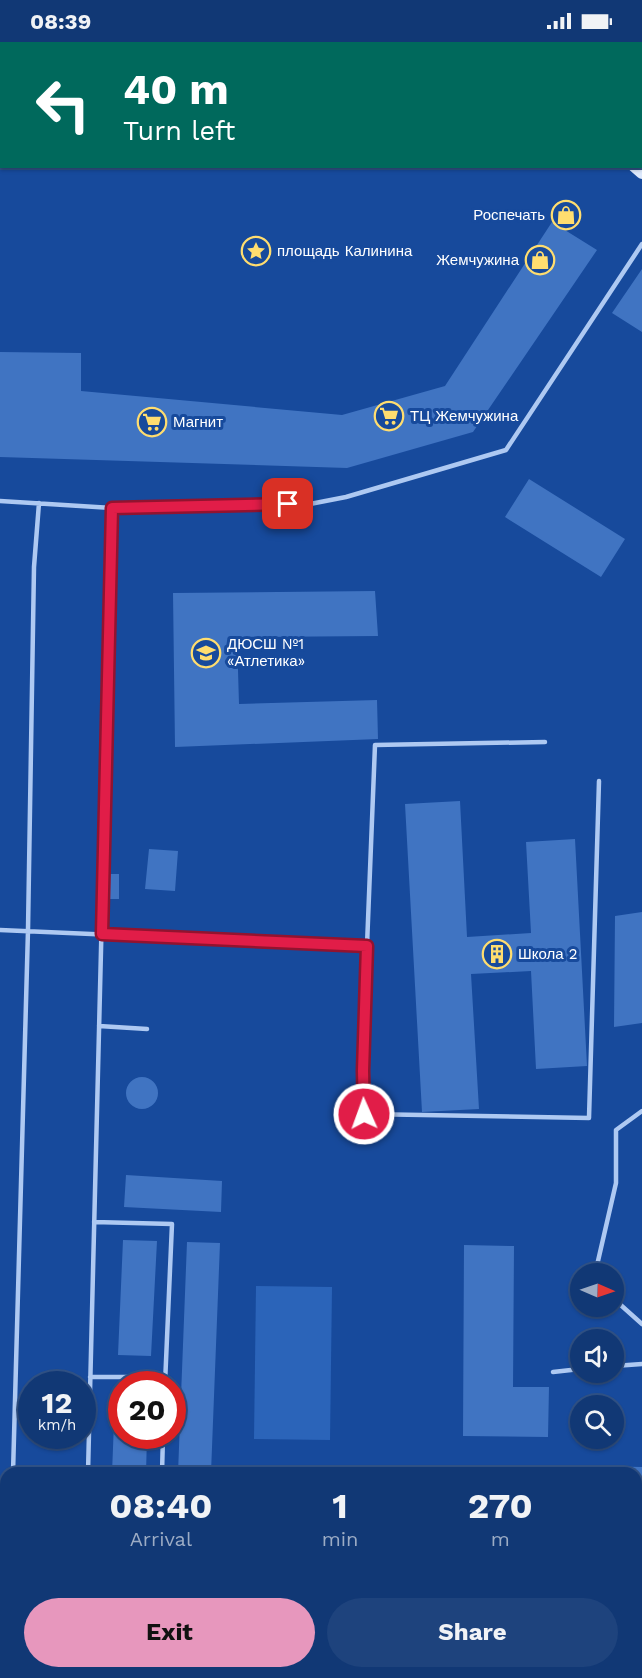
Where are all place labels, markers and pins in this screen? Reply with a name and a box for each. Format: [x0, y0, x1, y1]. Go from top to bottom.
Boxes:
shop icon: Роспечать [550, 199, 582, 231]
place label: Роспечать [473, 206, 545, 224]
place icon: площадь Калинина [240, 235, 272, 267]
place label: площадь Калинина [277, 242, 413, 260]
shop icon: Жемчужина [524, 244, 556, 276]
place label: Жемчужина [436, 251, 520, 269]
supermarket icon: ТЦ Жемчужина [373, 400, 405, 432]
supermarket icon: Магнит [136, 406, 168, 438]
place label: ТЦ Жемчужина [410, 407, 519, 425]
place label: Магнит [173, 413, 223, 431]
pin [262, 478, 313, 529]
place label: ДЮСШ №1 «Атлетика» [227, 635, 305, 670]
school or university icon: ДЮСШ №1 «Атлетика» [190, 637, 222, 669]
building icon: Школа 2 [481, 938, 513, 970]
place label: Школа 2 [518, 945, 577, 963]

